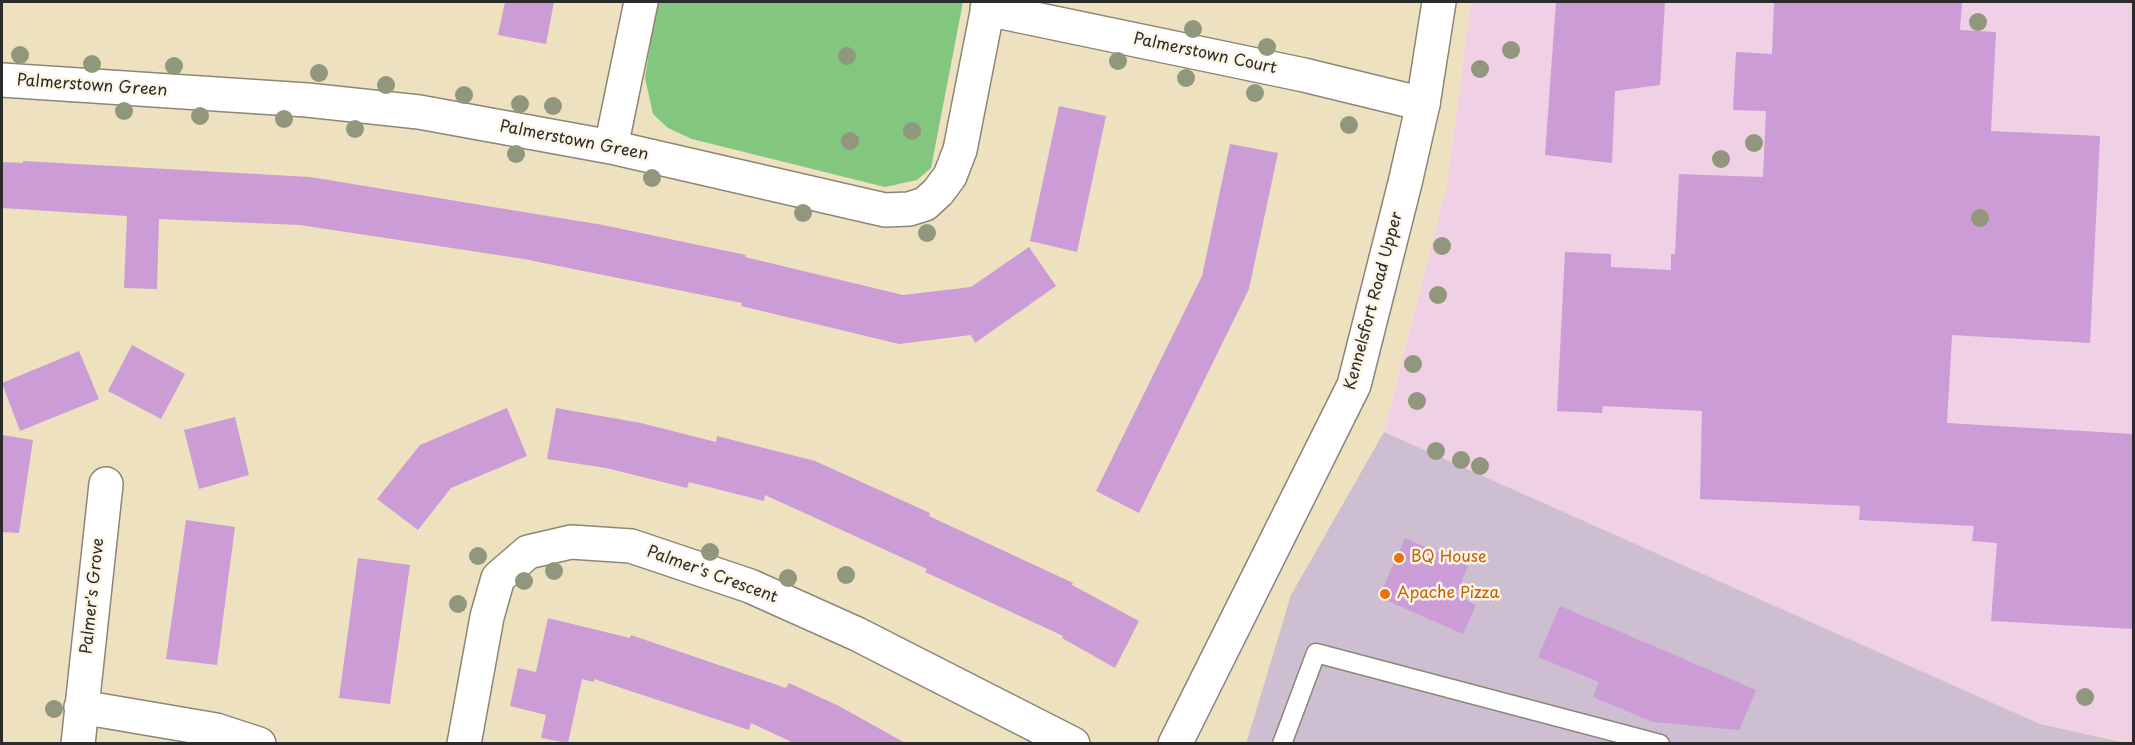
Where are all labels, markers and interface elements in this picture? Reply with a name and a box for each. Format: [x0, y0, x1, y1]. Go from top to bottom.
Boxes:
street label: Palmerstown Court [1132, 29, 1278, 79]
street label: Palmerstown Green [16, 71, 168, 101]
street label: Palmerstown Green [498, 117, 650, 165]
street label: Kennelsfort Road Upper [1341, 210, 1407, 392]
street label: Palmer's Grove [77, 537, 109, 655]
street label: Palmer's Crescent [644, 542, 780, 608]
place label: BQ House [1411, 548, 1487, 568]
marker: BQ House [1392, 551, 1406, 565]
place label: Apache Pizza [1397, 584, 1499, 604]
marker: Apache Pizza [1378, 587, 1392, 601]

